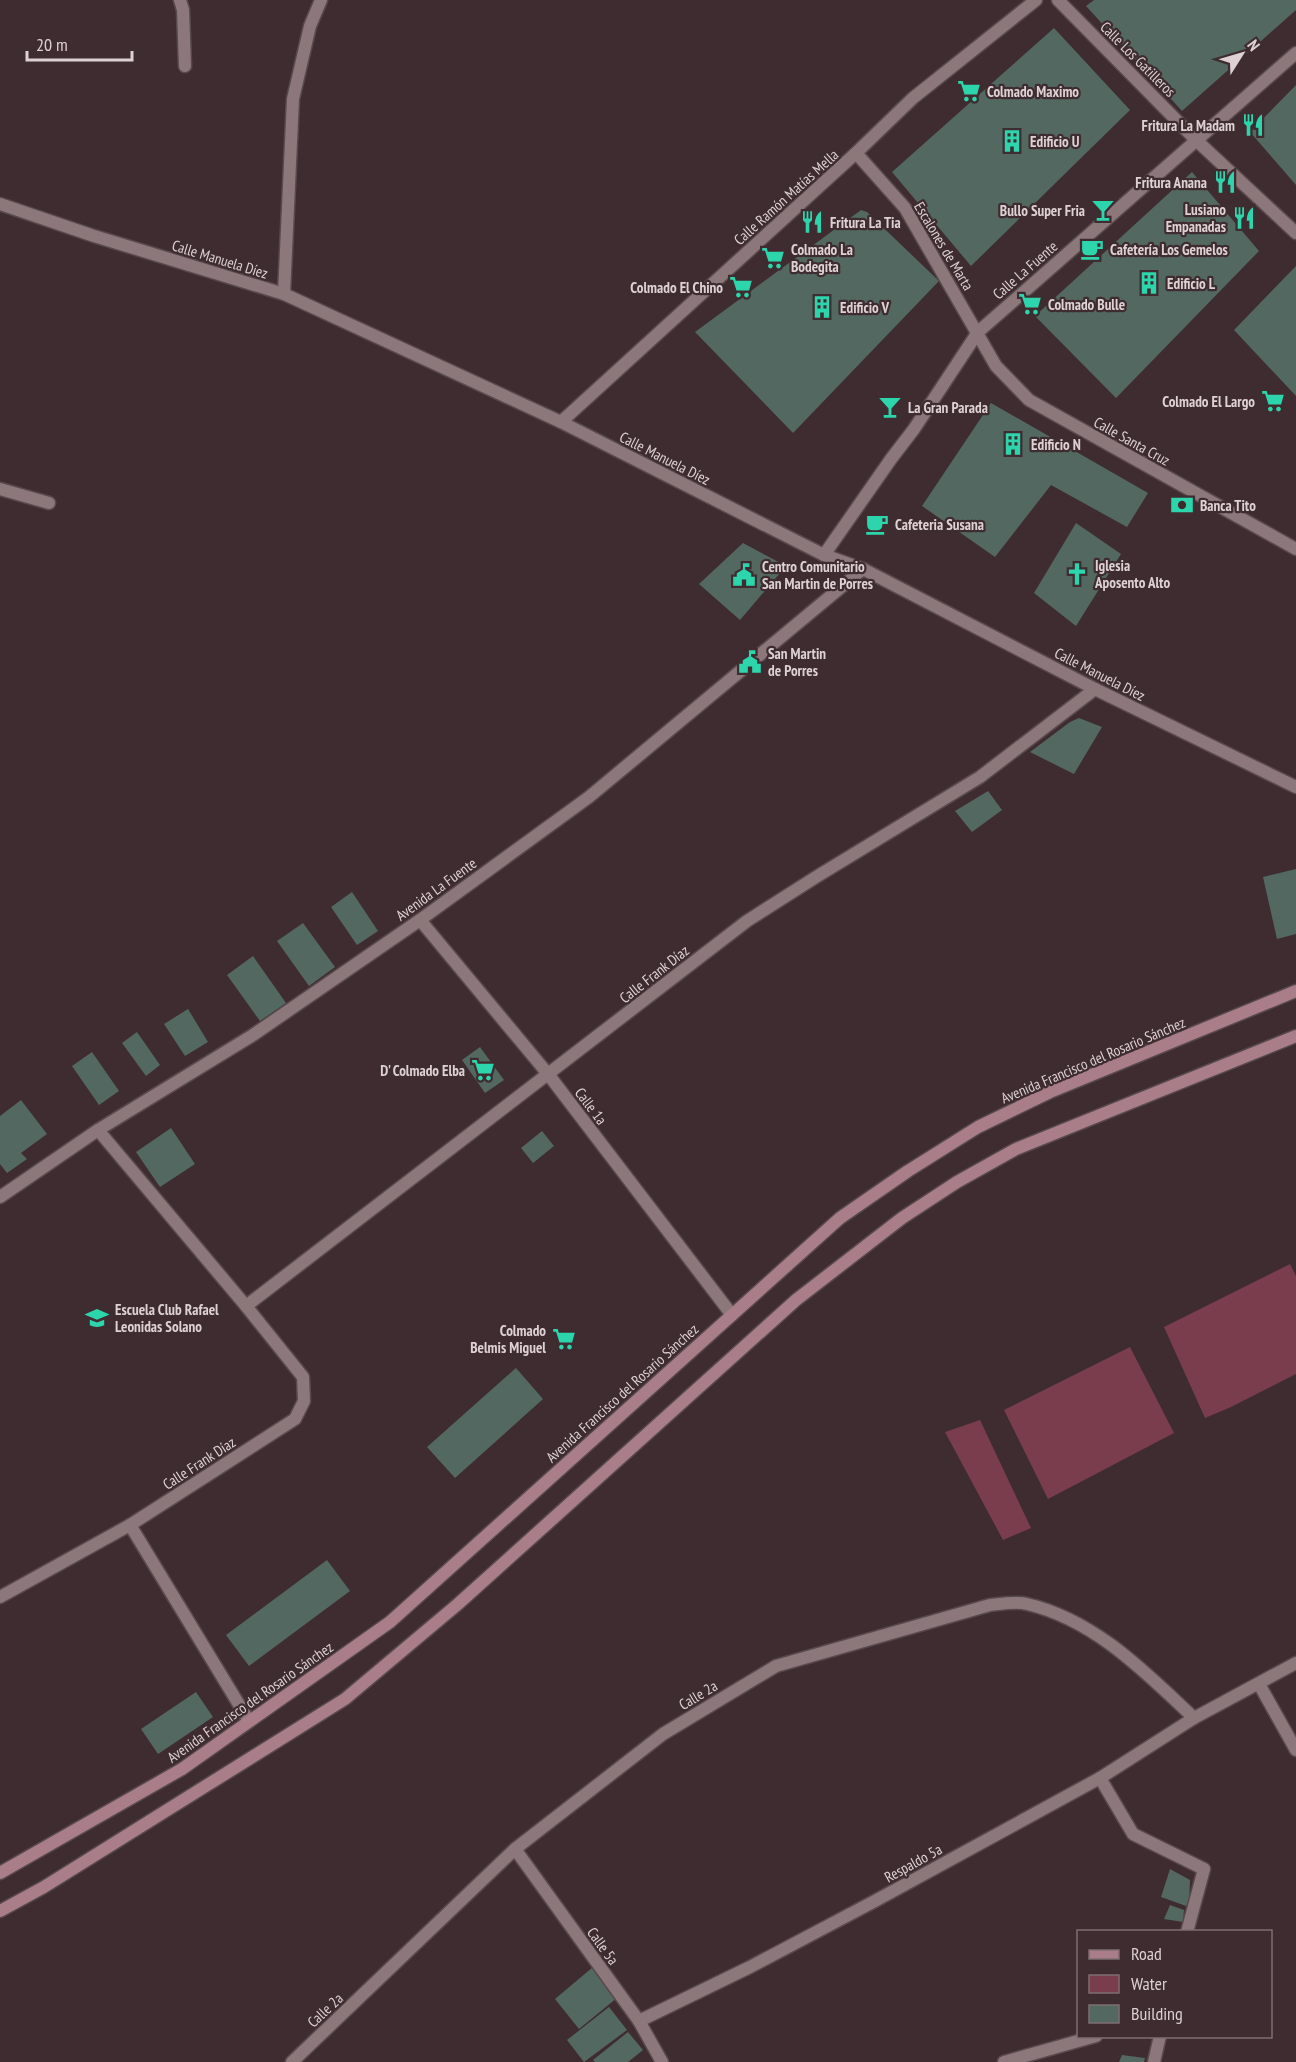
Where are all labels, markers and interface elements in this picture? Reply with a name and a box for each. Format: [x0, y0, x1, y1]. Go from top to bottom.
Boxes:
street label: Calle Los Gatilleros [1096, 17, 1180, 101]
scale bar [27, 24, 132, 62]
north arrow [1212, 24, 1272, 84]
text: 20 m [36, 33, 68, 56]
text: N [1243, 36, 1265, 54]
supermarket icon: Colmado Maximo [956, 78, 982, 104]
place label: Colmado Maximo [987, 82, 1079, 101]
restaurant icon: Fritura La Madam [1240, 112, 1266, 138]
place label: Fritura La Madam [1142, 116, 1235, 135]
building icon: Edificio U [999, 128, 1025, 154]
place label: Edificio U [1030, 132, 1080, 151]
street label: Calle Ramón Matías Mella [730, 145, 842, 249]
restaurant icon: Fritura Anana [1212, 169, 1238, 195]
place label: Fritura Anana [1135, 173, 1207, 192]
bar icon: Bullo Super Fria [1090, 197, 1116, 223]
street label: Escalones de Marta [910, 198, 978, 294]
place label: Lusiano Empanadas [1166, 200, 1226, 236]
place label: Bullo Super Fria [1000, 201, 1085, 220]
restaurant icon: Lusiano Empanadas [1231, 205, 1257, 231]
restaurant icon: Fritura La Tia [799, 209, 825, 235]
place label: Fritura La Tia [830, 213, 901, 232]
street label: Calle Manuela Díez [170, 235, 270, 283]
cafe icon: Cafetería Los Gemelos [1079, 236, 1105, 262]
street label: Calle La Fuente [989, 237, 1061, 303]
place label: Colmado La Bodegita [791, 240, 853, 276]
place label: Cafetería Los Gemelos [1110, 240, 1228, 259]
supermarket icon: Colmado La Bodegita [760, 245, 786, 271]
building icon: Edificio L [1136, 270, 1162, 296]
supermarket icon: Colmado El Chino [728, 274, 754, 300]
place label: Edificio L [1167, 274, 1216, 293]
place label: Colmado El Chino [630, 278, 723, 297]
supermarket icon: Colmado Bulle [1017, 291, 1043, 317]
building icon: Edificio V [809, 294, 835, 320]
place label: Colmado Bulle [1048, 295, 1125, 314]
place label: Edificio V [840, 298, 889, 317]
supermarket icon: Colmado El Largo [1260, 388, 1286, 414]
place label: Colmado El Largo [1162, 392, 1255, 411]
bar icon: La Gran Parada [877, 394, 903, 420]
place label: La Gran Parada [908, 398, 988, 417]
street label: Calle Santa Cruz [1091, 412, 1173, 470]
street label: Calle Manuela Díez [617, 427, 713, 489]
building icon: Edificio N [1000, 431, 1026, 457]
place label: Edificio N [1031, 435, 1081, 454]
bank icon: Banca Tito [1169, 492, 1195, 518]
place label: Banca Tito [1200, 496, 1256, 515]
cafe icon: Cafeteria Susana [864, 511, 890, 537]
place label: Cafeteria Susana [895, 515, 984, 534]
place label: Iglesia Aposento Alto [1094, 556, 1170, 592]
place label: Centro Comunitario San Martin de Porres [762, 557, 873, 593]
church icon: Iglesia Aposento Alto [1064, 561, 1090, 587]
public building icon: Centro Comunitario San Martin de Porres [731, 562, 757, 588]
street label: Calle Manuela Díez [1052, 643, 1148, 705]
place label: San Martin de Porres [768, 644, 826, 680]
public building icon: San Martin de Porres [737, 649, 763, 675]
street label: Avenida La Fuente [392, 853, 480, 925]
street label: Calle Frank Díaz [615, 941, 693, 1007]
street label: Avenida Francisco del Rosario Sánchez [998, 1012, 1188, 1108]
supermarket icon: D' Colmado Elba [470, 1057, 496, 1083]
place label: D' Colmado Elba [380, 1061, 465, 1080]
street label: Calle 1a [571, 1084, 611, 1128]
place label: Escuela Club Rafael Leonidas Solano [115, 1300, 219, 1336]
school or university icon: Escuela Club Rafael Leonidas Solano [84, 1305, 110, 1331]
street label: Avenida Francisco del Rosario Sánchez [542, 1320, 702, 1466]
place label: Colmado Belmis Miguel [470, 1321, 546, 1357]
supermarket icon: Colmado Belmis Miguel [551, 1326, 577, 1352]
street label: Calle Frank Díaz [159, 1432, 239, 1494]
street label: Avenida Francisco del Rosario Sánchez [163, 1637, 337, 1767]
street label: Calle 2a [675, 1676, 721, 1714]
street label: Respaldo 5a [881, 1839, 945, 1887]
street label: Calle 5a [583, 1924, 623, 1968]
legend [1077, 1930, 1272, 2038]
text: Road [1131, 1942, 1162, 1965]
text: Water [1131, 1972, 1167, 1995]
street label: Calle 2a [303, 1989, 347, 2031]
text: Building [1131, 2002, 1183, 2025]

